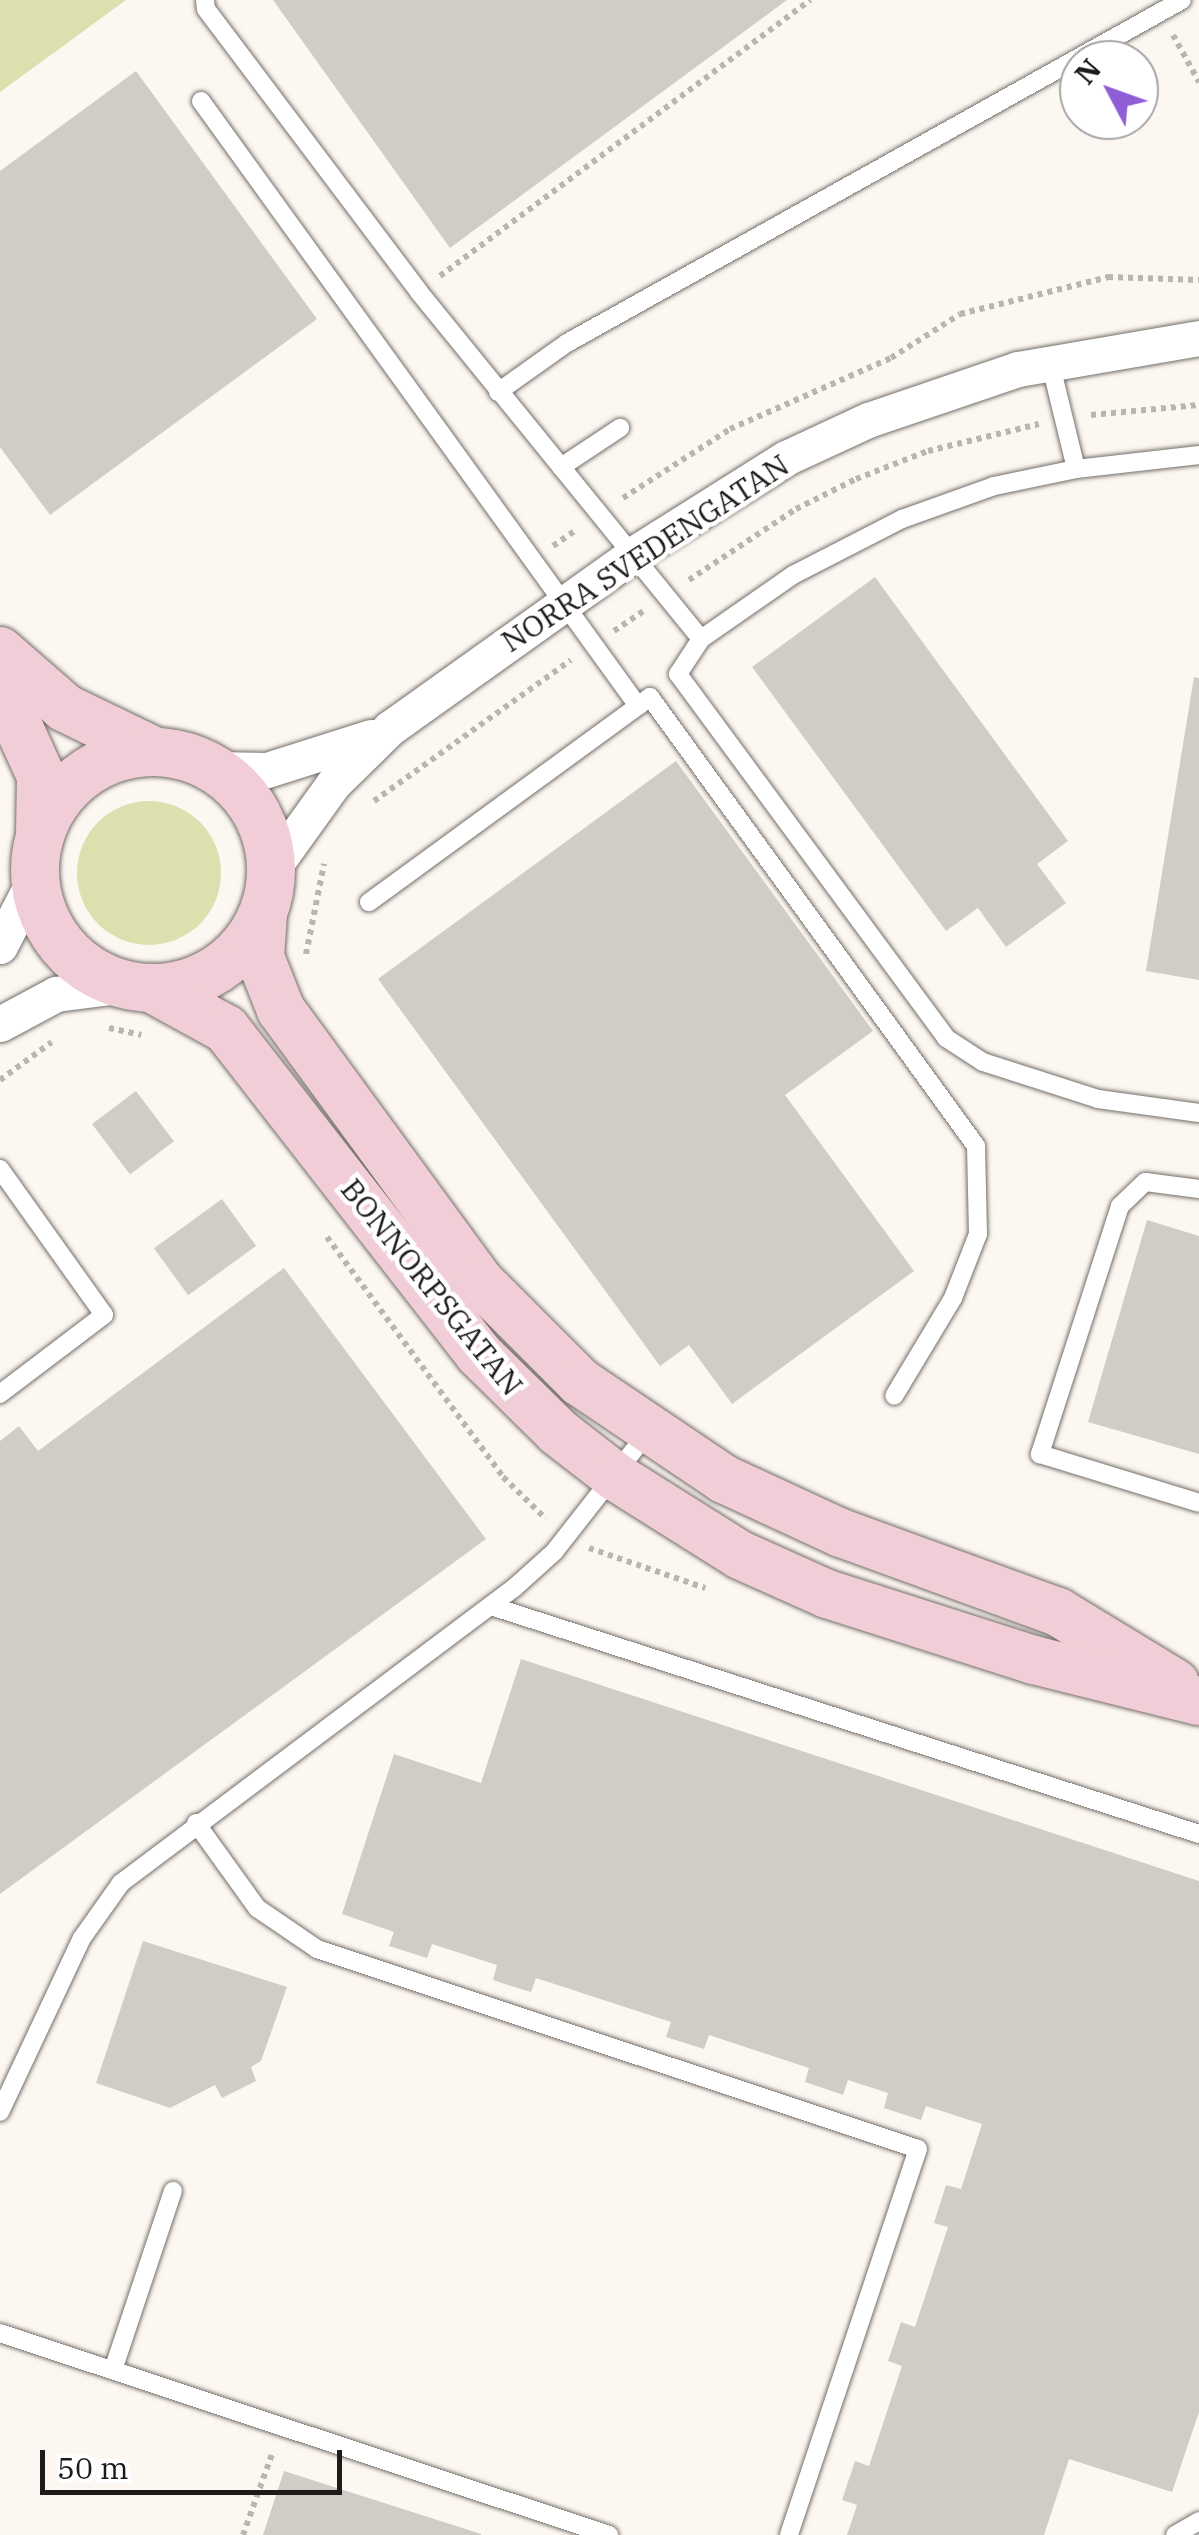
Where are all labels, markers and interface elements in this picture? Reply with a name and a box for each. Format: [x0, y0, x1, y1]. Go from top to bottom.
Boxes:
north arrow [1059, 40, 1159, 140]
text: N [1066, 51, 1109, 92]
street label: NORRA SVEDENGATAN [495, 447, 795, 659]
street label: BONNORPSGATAN [334, 1171, 530, 1403]
scale bar [45, 2430, 348, 2492]
text: 50 m [57, 2448, 129, 2487]

